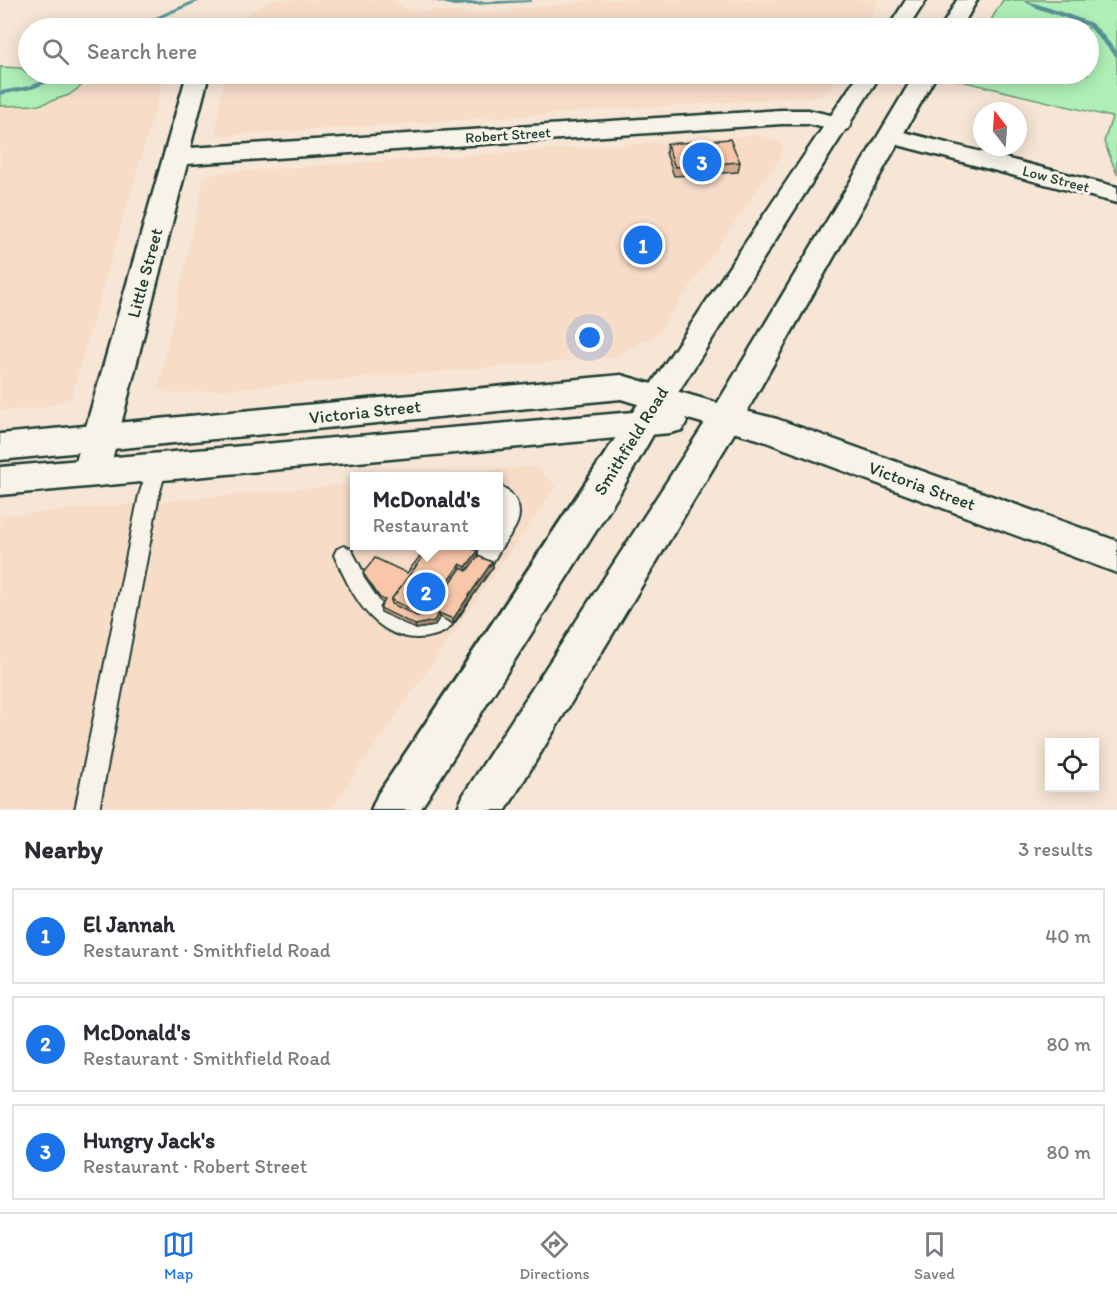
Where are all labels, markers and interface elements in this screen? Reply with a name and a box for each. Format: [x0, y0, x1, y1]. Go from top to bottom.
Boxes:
search box [18, 18, 1099, 84]
icon: search [39, 35, 72, 68]
text: Search here [87, 38, 197, 65]
north arrow [973, 102, 1027, 156]
street label: Robert Street [465, 123, 552, 147]
pin: 3 [682, 140, 722, 184]
street label: Low Street [1020, 161, 1092, 197]
pin: 1 [624, 222, 662, 268]
street label: Little Street [122, 225, 168, 320]
your location [575, 323, 604, 352]
street label: Smithfield Road [589, 382, 673, 499]
street label: Victoria Street [308, 395, 422, 429]
street label: Victoria Street [865, 456, 979, 516]
popup [350, 472, 503, 550]
text: McDonald's [373, 486, 480, 513]
text: Restaurant [373, 513, 469, 537]
pin: 2 [406, 570, 446, 614]
map controls [1045, 738, 1099, 792]
button: locate [1045, 738, 1099, 792]
text: Nearby [24, 833, 103, 865]
text: 3 results [1018, 837, 1093, 861]
text: El Jannah [83, 911, 175, 938]
text: 1 [41, 924, 50, 948]
text: 40 m [1045, 924, 1091, 948]
text: Restaurant · Smithfield Road [83, 938, 331, 962]
text: McDonald's [83, 1019, 191, 1046]
text: 2 [40, 1032, 51, 1056]
text: 80 m [1046, 1032, 1091, 1056]
text: Restaurant · Smithfield Road [83, 1046, 331, 1070]
text: Hungry Jack's [83, 1127, 215, 1154]
text: 3 [40, 1140, 51, 1164]
text: 80 m [1046, 1140, 1091, 1164]
text: Restaurant · Robert Street [83, 1154, 307, 1178]
tab: Map [162, 1228, 195, 1283]
tab: Directions [519, 1228, 590, 1283]
tab: Saved [914, 1228, 955, 1283]

